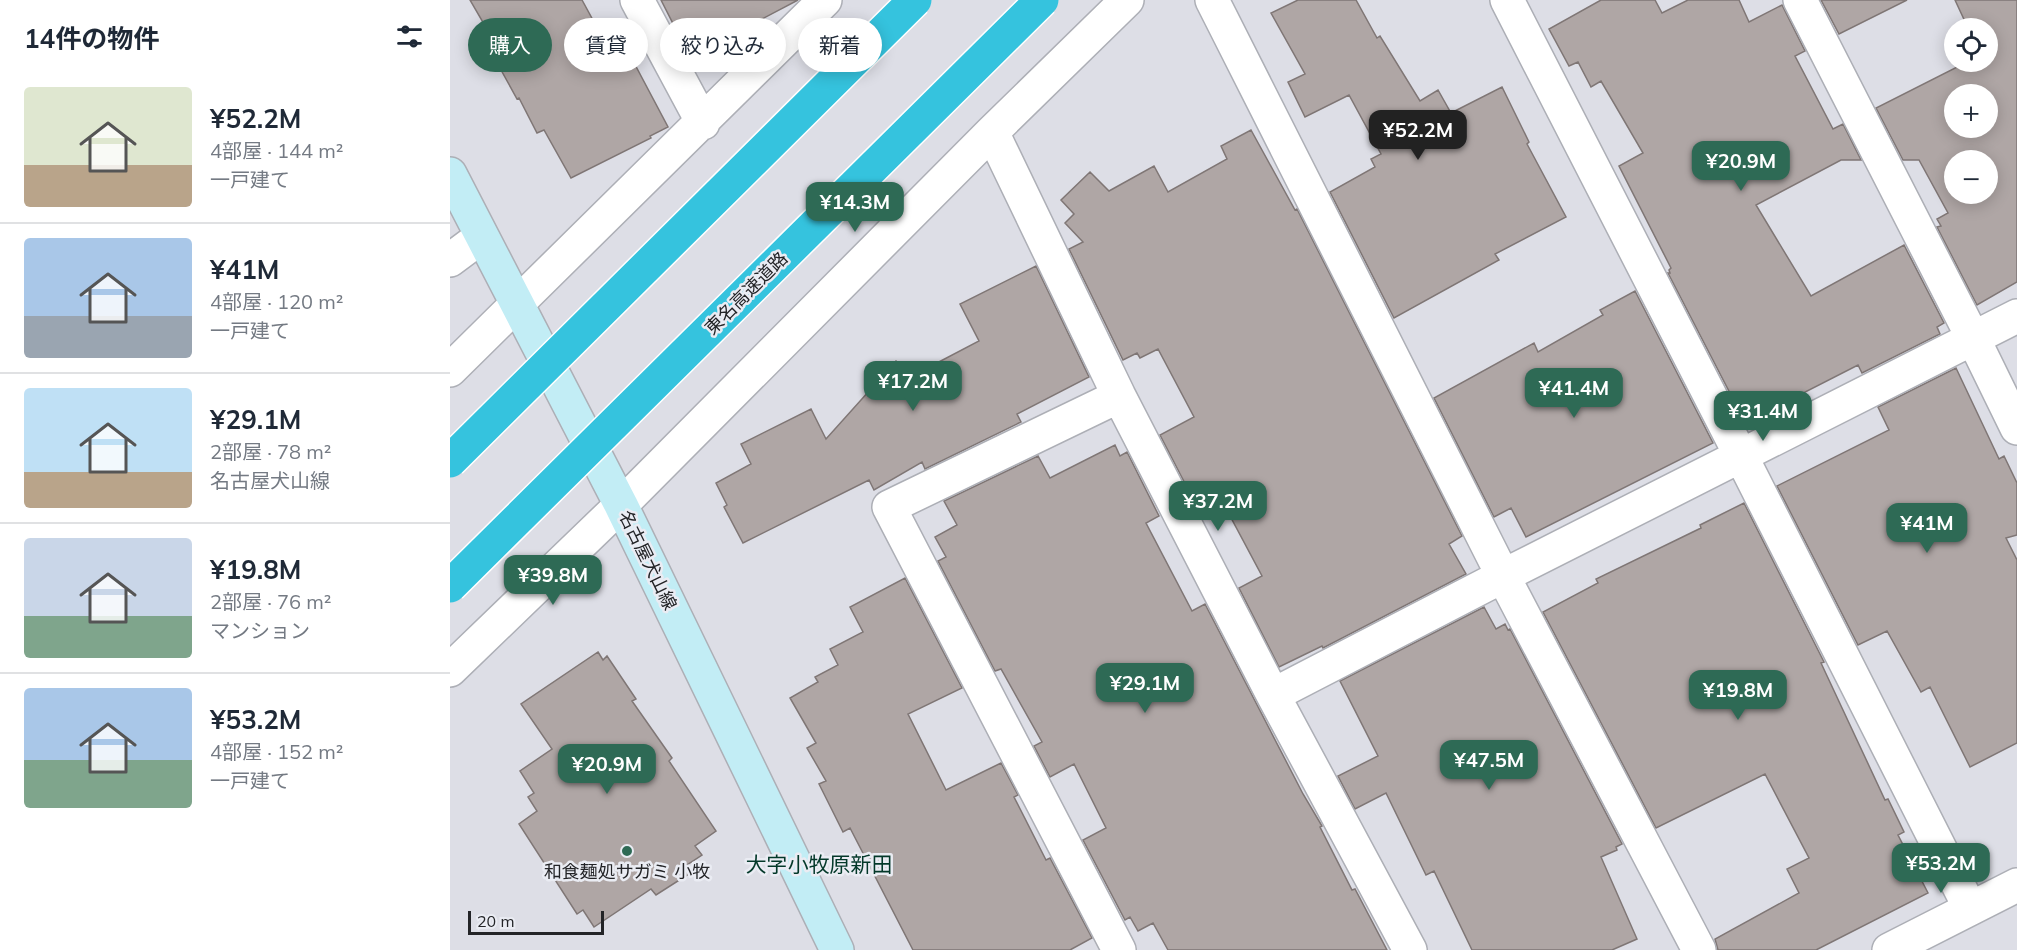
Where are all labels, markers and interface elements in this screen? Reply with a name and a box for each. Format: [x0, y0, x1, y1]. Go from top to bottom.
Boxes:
chip: 購入 [468, 18, 552, 72]
chip: 賃貸 [564, 18, 648, 72]
chip: 絞り込み [660, 18, 786, 72]
chip: 新着 [798, 18, 882, 72]
map controls [1944, 18, 1998, 204]
button: locate [1944, 18, 1998, 72]
icon: filters [393, 20, 426, 53]
text: 14件の物件 [24, 22, 159, 55]
button: + [1944, 84, 1998, 138]
text: ¥52.2M [210, 102, 301, 135]
pin: ¥52.2M [1369, 110, 1467, 161]
icon: home [72, 111, 144, 183]
text: ¥52.2M [1383, 117, 1453, 142]
text: 4部屋 · 144 m² [210, 138, 343, 163]
pin: ¥20.9M [1692, 141, 1790, 192]
text: ¥20.9M [1706, 148, 1776, 173]
button: − [1944, 150, 1998, 204]
text: 一戸建て [210, 167, 290, 192]
pin: ¥14.3M [806, 182, 904, 233]
text: ¥14.3M [820, 189, 890, 214]
street label: 東名高速道路 [700, 247, 792, 339]
text: ¥41M [210, 253, 279, 286]
icon: home [72, 262, 144, 334]
text: 4部屋 · 120 m² [210, 289, 343, 314]
text: 一戸建て [210, 318, 290, 343]
pin: ¥17.2M [864, 361, 962, 412]
text: ¥17.2M [878, 368, 948, 393]
pin: ¥41.4M [1525, 368, 1623, 419]
text: ¥41.4M [1539, 375, 1609, 400]
pin: ¥31.4M [1714, 391, 1812, 442]
text: ¥31.4M [1728, 398, 1798, 423]
text: ¥29.1M [210, 403, 301, 436]
icon: home [72, 412, 144, 484]
text: 2部屋 · 78 m² [210, 439, 331, 464]
text: 名古屋犬山線 [210, 468, 330, 493]
pin: ¥37.2M [1169, 481, 1267, 532]
text: ¥37.2M [1183, 488, 1253, 513]
pin: ¥41M [1891, 503, 1963, 554]
street label: 名古屋犬山線 [614, 506, 682, 614]
text: ¥41M [1900, 510, 1954, 535]
text: ¥19.8M [210, 553, 301, 586]
pin: ¥39.8M [504, 555, 602, 606]
icon: home [72, 562, 144, 634]
text: ¥39.8M [518, 562, 588, 587]
text: 2部屋 · 76 m² [210, 589, 331, 614]
text: マンション [210, 618, 310, 643]
pin: ¥29.1M [1096, 663, 1194, 714]
text: ¥29.1M [1110, 670, 1180, 695]
pin: ¥19.8M [1689, 670, 1787, 721]
text: ¥19.8M [1703, 677, 1773, 702]
text: ¥53.2M [210, 703, 301, 736]
icon: home [72, 712, 144, 784]
text: 4部屋 · 152 m² [210, 739, 343, 764]
pin: ¥47.5M [1440, 740, 1538, 791]
pin: ¥20.9M [558, 744, 656, 795]
text: ¥47.5M [1454, 747, 1524, 772]
text: ¥20.9M [572, 751, 642, 776]
text: 一戸建て [210, 768, 290, 793]
pin: ¥53.2M [1892, 843, 1990, 894]
marker: 和食麺処サガミ 小牧 [620, 844, 634, 858]
text: ¥53.2M [1906, 850, 1976, 875]
district label: 大字小牧原新田 [746, 851, 893, 877]
place label: 和食麺処サガミ 小牧 [544, 860, 710, 883]
scale bar [468, 908, 604, 936]
text: 20 m [477, 911, 514, 931]

